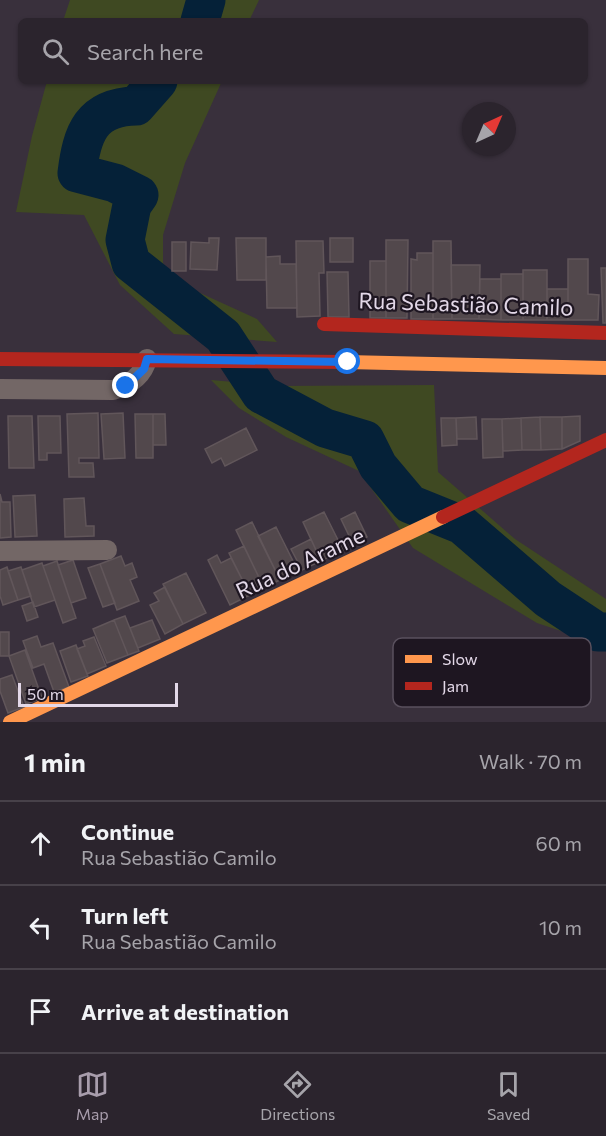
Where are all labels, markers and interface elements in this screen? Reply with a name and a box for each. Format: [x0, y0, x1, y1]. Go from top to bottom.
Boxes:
search box [18, 18, 588, 84]
icon: search [39, 35, 72, 68]
text: Search here [87, 38, 203, 65]
north arrow [462, 102, 516, 156]
street label: Rua Sebastião Camilo [358, 286, 574, 321]
route start [334, 348, 360, 374]
route end [112, 372, 138, 398]
street label: Rua do Arame [231, 521, 368, 604]
legend [393, 638, 591, 707]
text: Slow [442, 649, 478, 668]
text: Jam [442, 676, 469, 695]
scale bar [18, 680, 178, 708]
text: 50 m [27, 684, 64, 703]
text: 1 min [24, 746, 86, 777]
text: Walk · 70 m [479, 749, 582, 773]
text: Continue [81, 818, 174, 845]
icon: ahead [24, 827, 57, 860]
text: 60 m [536, 831, 582, 855]
text: Rua Sebastião Camilo [81, 845, 277, 869]
text: Turn left [81, 902, 168, 929]
icon: left [24, 911, 57, 944]
text: 10 m [539, 915, 582, 939]
text: Rua Sebastião Camilo [81, 929, 277, 953]
icon: arrive [24, 995, 57, 1028]
text: Arrive at destination [81, 998, 289, 1025]
tab: Map [76, 1068, 109, 1123]
tab: Directions [260, 1068, 335, 1123]
tab: Saved [487, 1068, 530, 1123]

